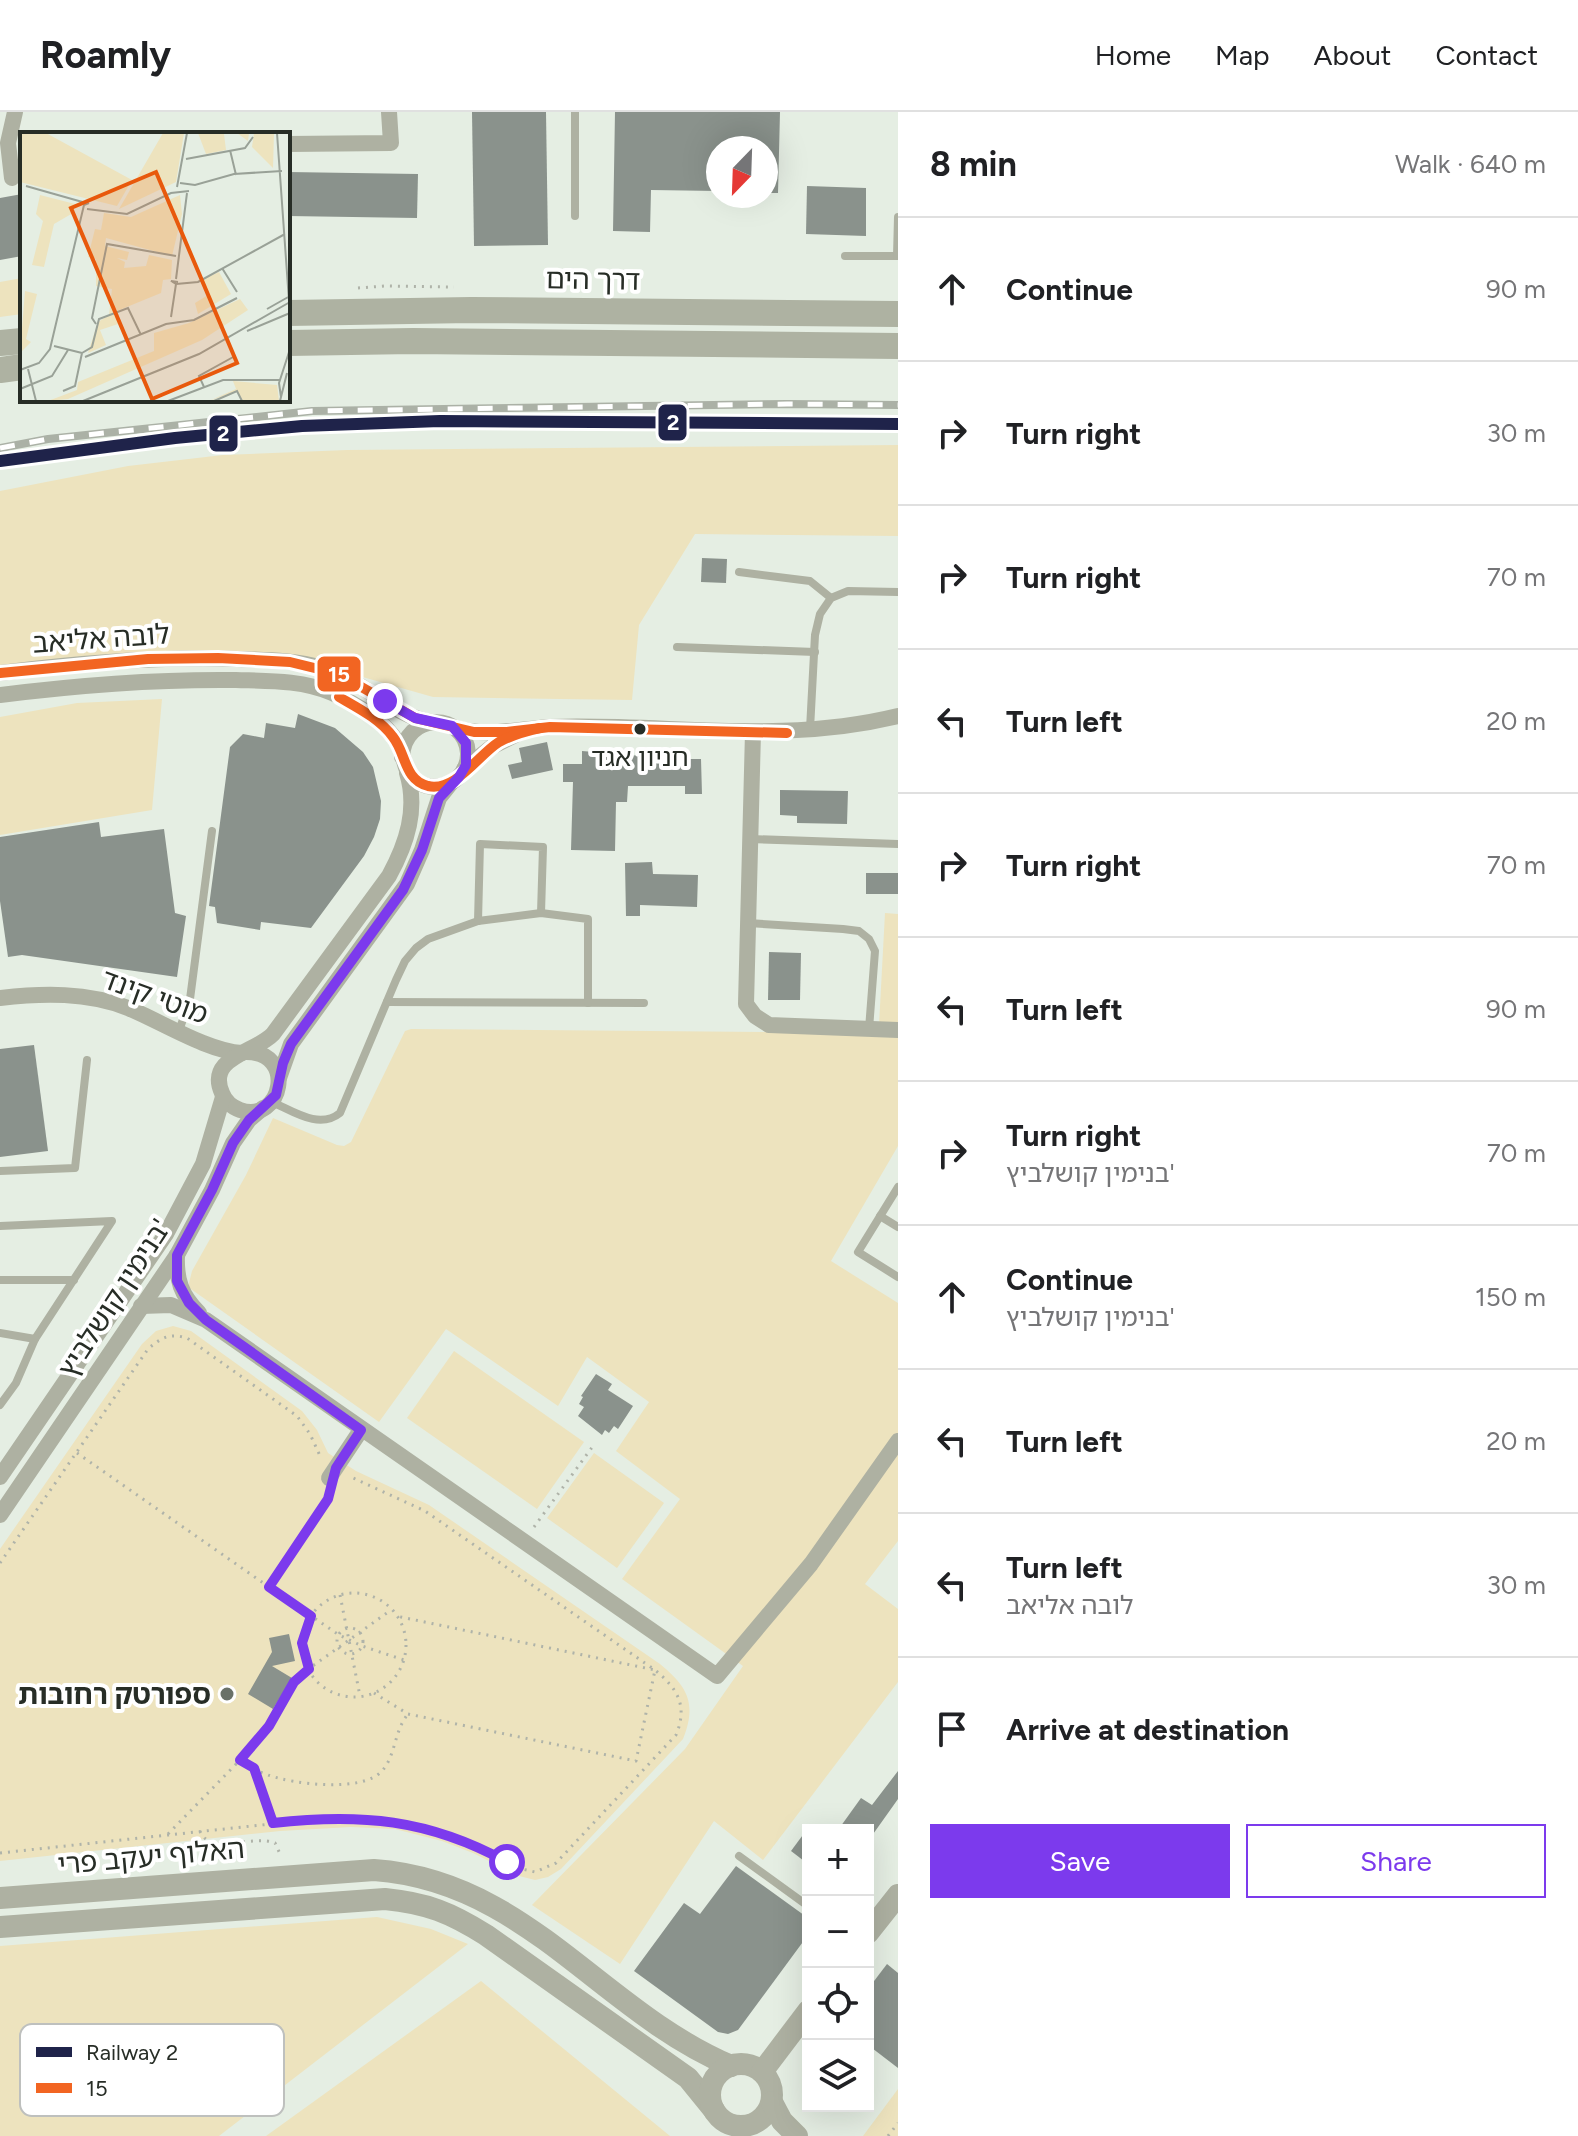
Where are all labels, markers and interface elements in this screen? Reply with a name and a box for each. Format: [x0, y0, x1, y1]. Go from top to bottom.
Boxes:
text: Roamly [40, 32, 171, 78]
text: Home [1095, 38, 1171, 72]
text: Map [1215, 38, 1270, 72]
text: About [1314, 38, 1391, 72]
text: Contact [1435, 38, 1538, 72]
inset map [20, 132, 290, 402]
north arrow [706, 136, 778, 208]
text: 8 min [930, 144, 1017, 185]
text: Walk · 640 m [1395, 148, 1546, 180]
street label: דרך הים [545, 261, 641, 297]
icon: ahead [930, 267, 974, 311]
text: Continue [1006, 271, 1133, 308]
text: 90 m [1486, 273, 1546, 305]
line badge: 2 [657, 403, 688, 442]
text: 2 [667, 409, 679, 436]
icon: right [930, 411, 974, 455]
line badge: 2 [208, 414, 239, 453]
text: Turn right [1006, 415, 1141, 452]
text: 30 m [1487, 417, 1546, 449]
text: 2 [217, 420, 229, 447]
icon: right [930, 555, 974, 599]
text: Turn right [1006, 559, 1141, 596]
text: 70 m [1487, 561, 1546, 593]
street label: לובה אליאב [31, 616, 171, 660]
line badge: 15 [316, 655, 362, 693]
text: 15 [328, 661, 350, 688]
route end [367, 683, 403, 719]
icon: left [930, 699, 974, 743]
text: Turn left [1006, 703, 1123, 740]
text: 20 m [1486, 705, 1546, 737]
marker: חניון אגד [632, 721, 648, 737]
place label: חניון אגד [591, 741, 689, 773]
icon: right [930, 843, 974, 887]
text: Turn right [1006, 847, 1141, 884]
text: 70 m [1487, 849, 1546, 881]
street label: מוטי קינד [97, 961, 213, 1031]
icon: left [930, 987, 974, 1031]
text: Turn left [1006, 991, 1123, 1028]
text: 90 m [1486, 993, 1546, 1025]
text: Turn right [1006, 1117, 1141, 1154]
icon: right [930, 1131, 974, 1175]
text: 70 m [1487, 1137, 1546, 1169]
text: בנימין קושלביץ' [1006, 1157, 1175, 1189]
street label: בנימין קושלביץ' [50, 1213, 178, 1383]
text: Continue [1006, 1261, 1133, 1298]
icon: ahead [930, 1275, 974, 1319]
text: 150 m [1475, 1281, 1546, 1313]
text: בנימין קושלביץ' [1006, 1301, 1175, 1333]
icon: left [930, 1419, 974, 1463]
text: Turn left [1006, 1423, 1123, 1460]
text: 20 m [1486, 1425, 1546, 1457]
text: Turn left [1006, 1549, 1123, 1586]
icon: left [930, 1563, 974, 1607]
text: 30 m [1487, 1569, 1546, 1601]
text: לובה אליאב [1006, 1589, 1134, 1621]
place label: ספורטק רחובות [18, 1677, 211, 1711]
marker: ספורטק רחובות [218, 1685, 236, 1703]
icon: arrive [930, 1707, 974, 1751]
text: Arrive at destination [1006, 1711, 1289, 1748]
map controls [802, 1824, 874, 2112]
button: + [802, 1824, 874, 1896]
button: Save [930, 1824, 1230, 1898]
button: Share [1246, 1824, 1546, 1898]
street label: האלוף יעקב פרי [56, 1831, 246, 1881]
route start [489, 1844, 525, 1880]
button: − [802, 1896, 874, 1968]
button: locate [802, 1968, 874, 2040]
legend [20, 2024, 284, 2116]
text: Railway 2 [86, 2039, 178, 2066]
button: layers [802, 2040, 874, 2112]
text: 15 [86, 2075, 108, 2102]

